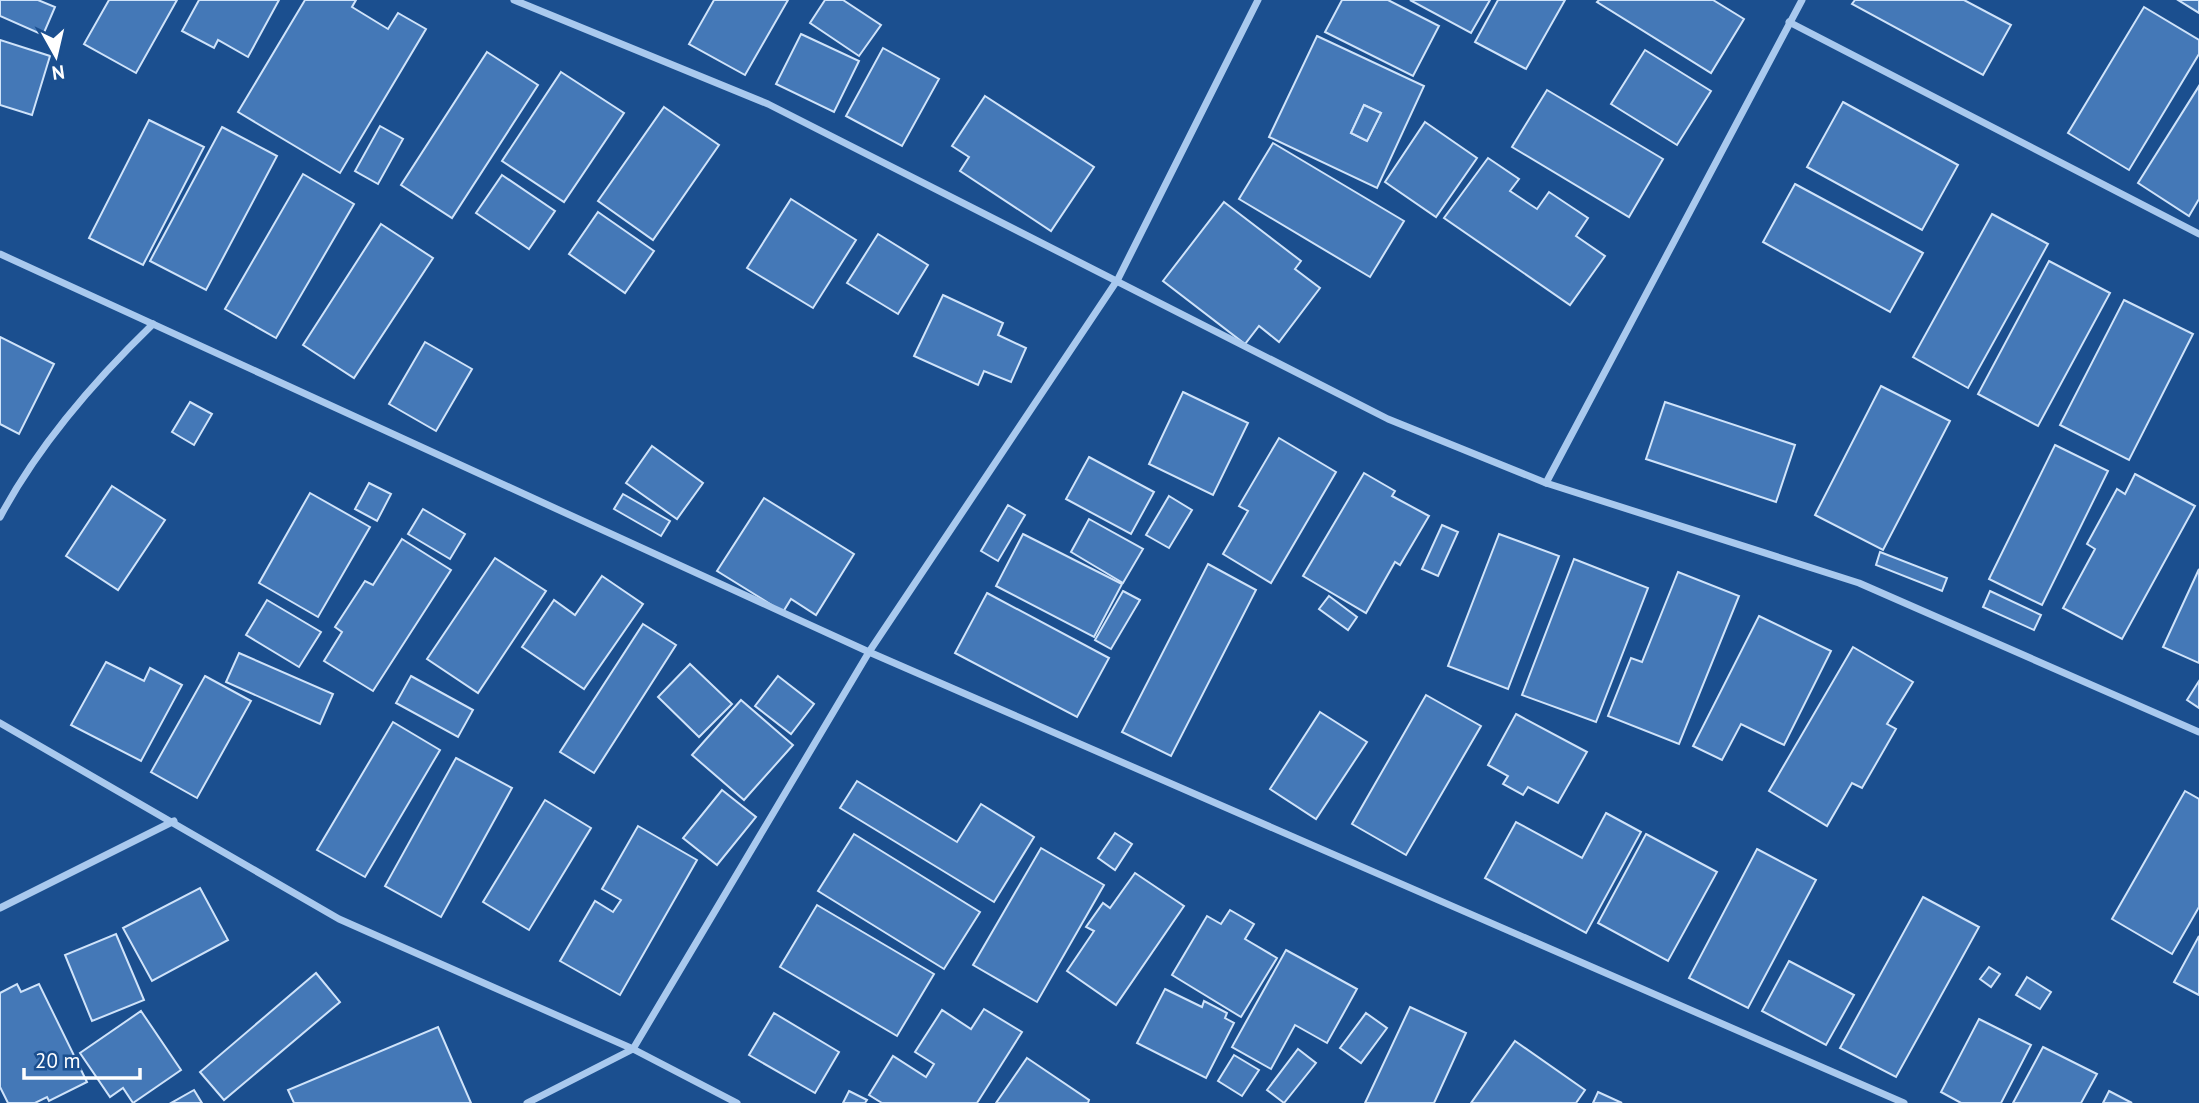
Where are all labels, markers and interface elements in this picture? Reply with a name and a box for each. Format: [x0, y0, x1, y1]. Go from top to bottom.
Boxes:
north arrow [21, 21, 91, 91]
text: N [51, 60, 66, 86]
scale bar [24, 1036, 140, 1080]
text: 20 m [35, 1047, 81, 1074]

